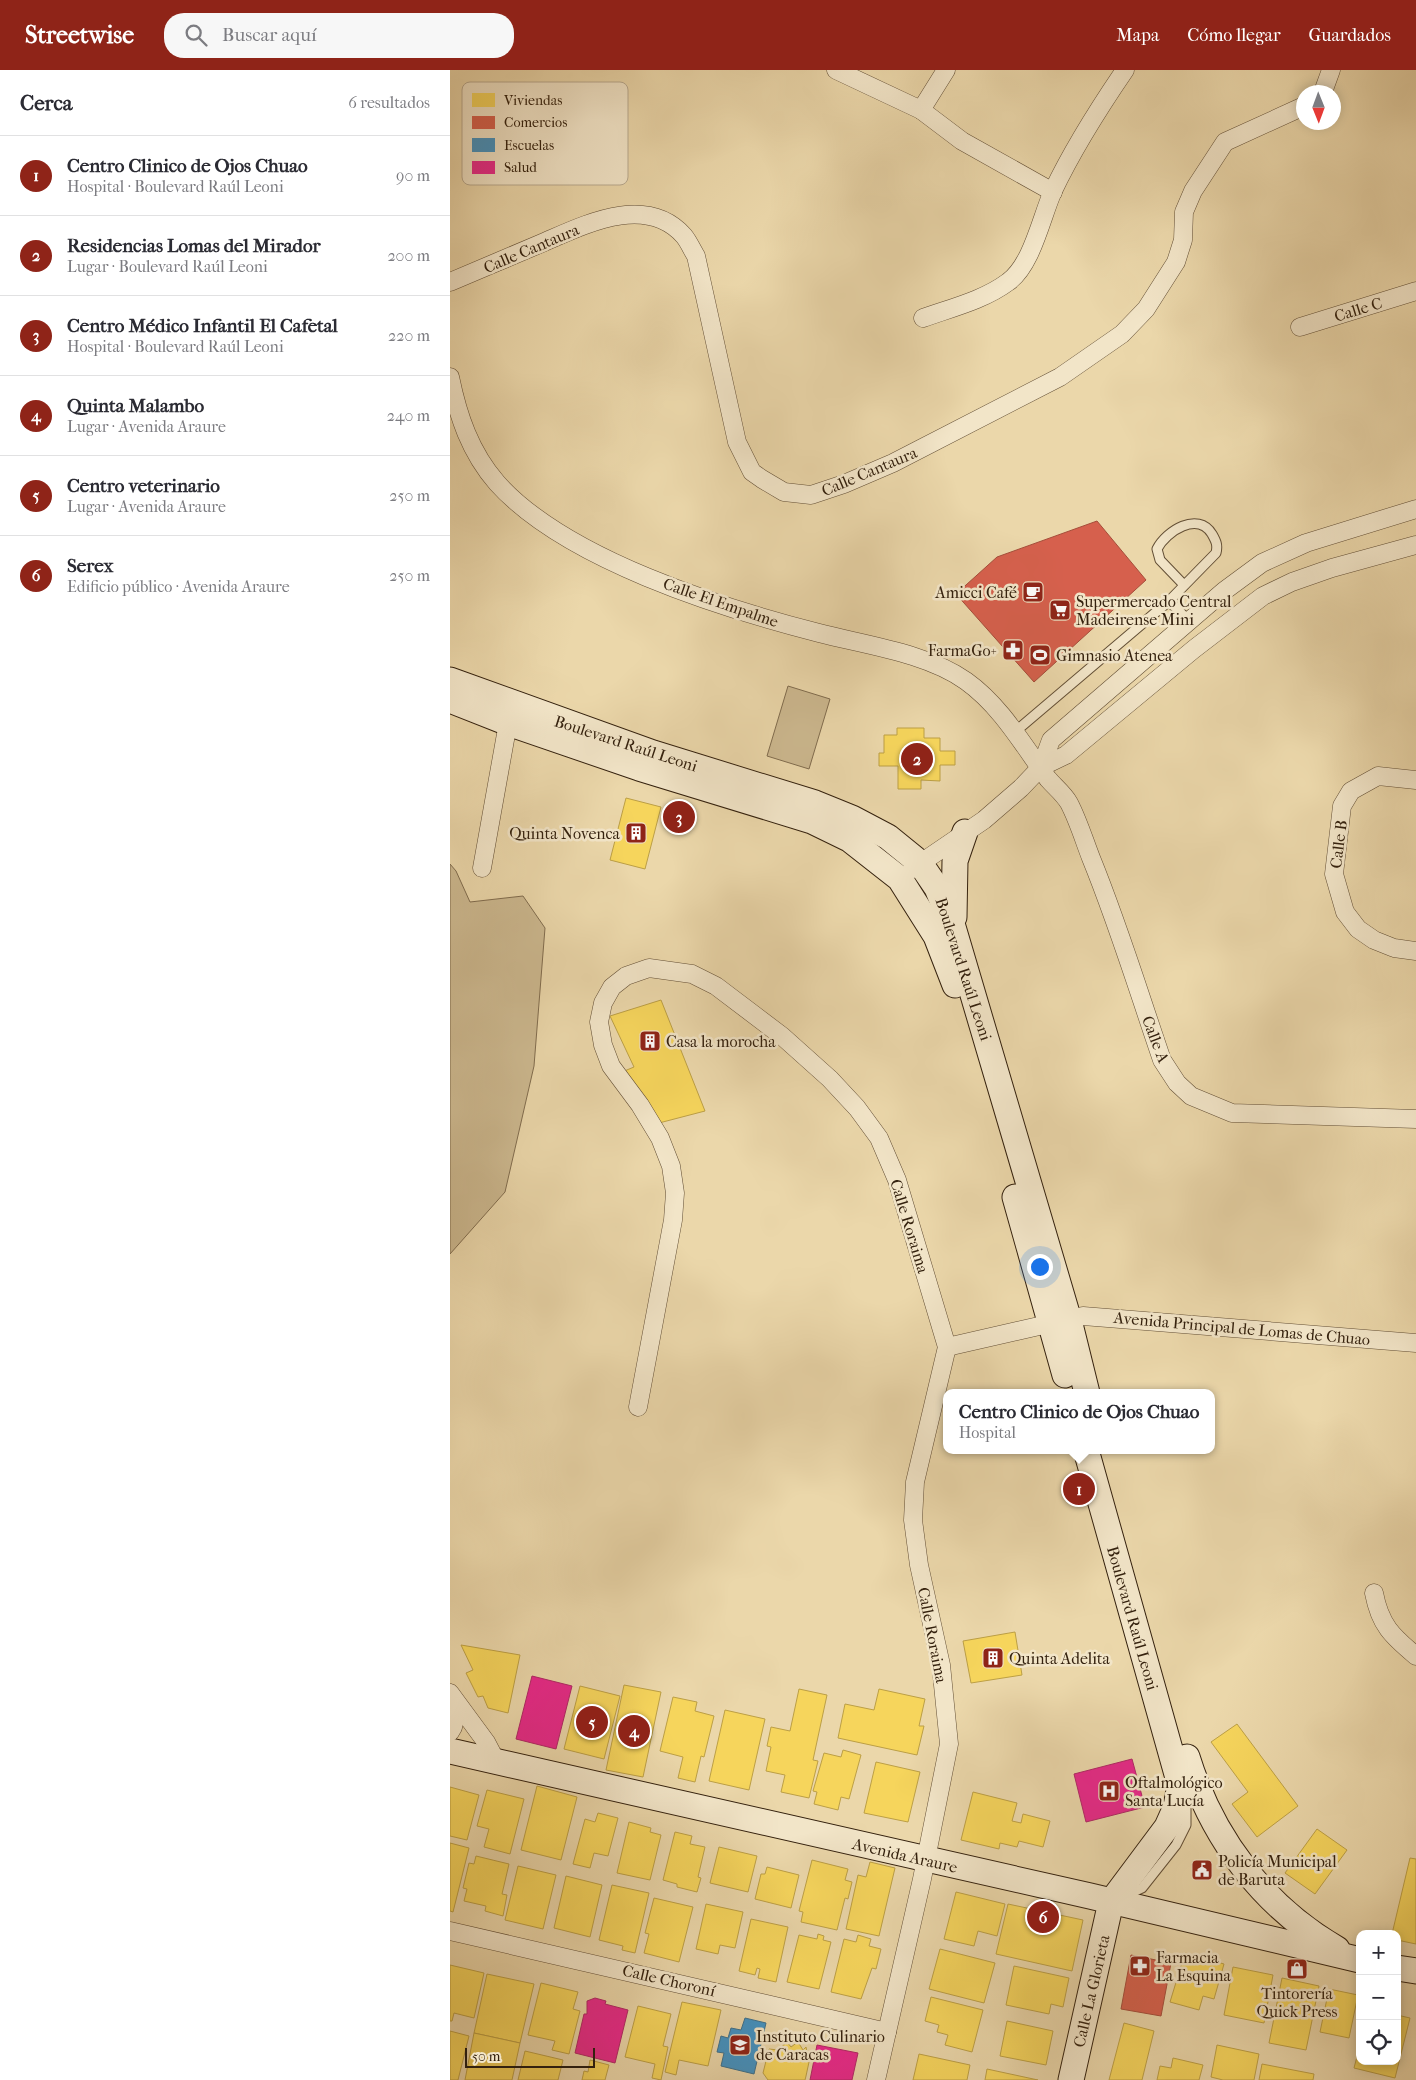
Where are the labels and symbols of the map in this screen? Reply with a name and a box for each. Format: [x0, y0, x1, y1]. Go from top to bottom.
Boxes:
legend [462, 82, 628, 185]
north arrow [1296, 85, 1341, 130]
text: Viviendas [503, 92, 562, 109]
text: Comercios [504, 114, 567, 131]
text: Escuelas [504, 137, 554, 154]
text: Salud [504, 159, 537, 176]
street label: Calle Cantaura [481, 220, 582, 277]
street label: Calle C [1332, 293, 1384, 326]
street label: Calle Cantaura [819, 443, 920, 500]
street label: Calle El Empalme [661, 574, 781, 631]
cafe icon: Amicci Café [1021, 580, 1045, 604]
place label: Amicci Café [934, 583, 1017, 602]
place label: Supermercado Central Madeirense Mini [1076, 592, 1232, 629]
supermarket icon: Supermercado Central Madeirense Mini [1048, 598, 1072, 622]
pharmacy icon: FarmaGo+ [1001, 638, 1025, 662]
place label: FarmaGo+ [928, 641, 997, 660]
sports icon: Gimnasio Atenea [1028, 643, 1052, 667]
place label: Gimnasio Atenea [1056, 646, 1173, 665]
street label: Boulevard Raúl Leoni [552, 711, 700, 776]
pin: 2 [901, 740, 933, 778]
pin: 3 [663, 798, 695, 836]
street label: Calle B [1326, 819, 1351, 869]
building icon: Quinta Novenca [624, 821, 648, 845]
place label: Quinta Novenca [509, 824, 621, 843]
street label: Boulevard Raúl Leoni [931, 895, 996, 1043]
street label: Calle A [1138, 1013, 1173, 1066]
building icon: Casa la morocha [638, 1029, 662, 1053]
place label: Casa la morocha [666, 1032, 776, 1051]
street label: Calle Roraima [886, 1177, 933, 1276]
your location [1027, 1254, 1053, 1280]
street label: Avenida Principal de Lomas de Chuao [1112, 1308, 1371, 1349]
pin: 1 [1063, 1470, 1095, 1508]
street label: Boulevard Raúl Leoni [1103, 1544, 1162, 1693]
street label: Calle Roraima [914, 1586, 951, 1685]
building icon: Quinta Adelita [981, 1646, 1005, 1670]
place label: Quinta Adelita [1009, 1649, 1111, 1668]
pin: 5 [576, 1703, 608, 1741]
pin: 4 [618, 1712, 650, 1750]
place label: Oftalmológico Santa Lucía [1125, 1773, 1223, 1810]
hospital icon: Oftalmológico Santa Lucía [1097, 1779, 1121, 1803]
street label: Avenida Araure [850, 1834, 959, 1877]
place label: Policía Municipal de Baruta [1218, 1852, 1337, 1889]
public building icon: Policía Municipal de Baruta [1190, 1858, 1214, 1882]
pin: 6 [1027, 1898, 1059, 1936]
street label: Calle La Glorieta [1069, 1932, 1114, 2049]
place label: Farmacia La Esquina [1156, 1948, 1232, 1985]
pharmacy icon: Farmacia La Esquina [1128, 1954, 1152, 1978]
shop icon: Tintorería Quick Press [1285, 1957, 1309, 1981]
street label: Calle Choroní [621, 1961, 717, 2000]
place label: Tintorería Quick Press [1257, 1984, 1337, 2021]
place label: Instituto Culinario de Caracas [756, 2027, 885, 2064]
school or university icon: Instituto Culinario de Caracas [728, 2033, 752, 2057]
scale bar [465, 2045, 595, 2068]

